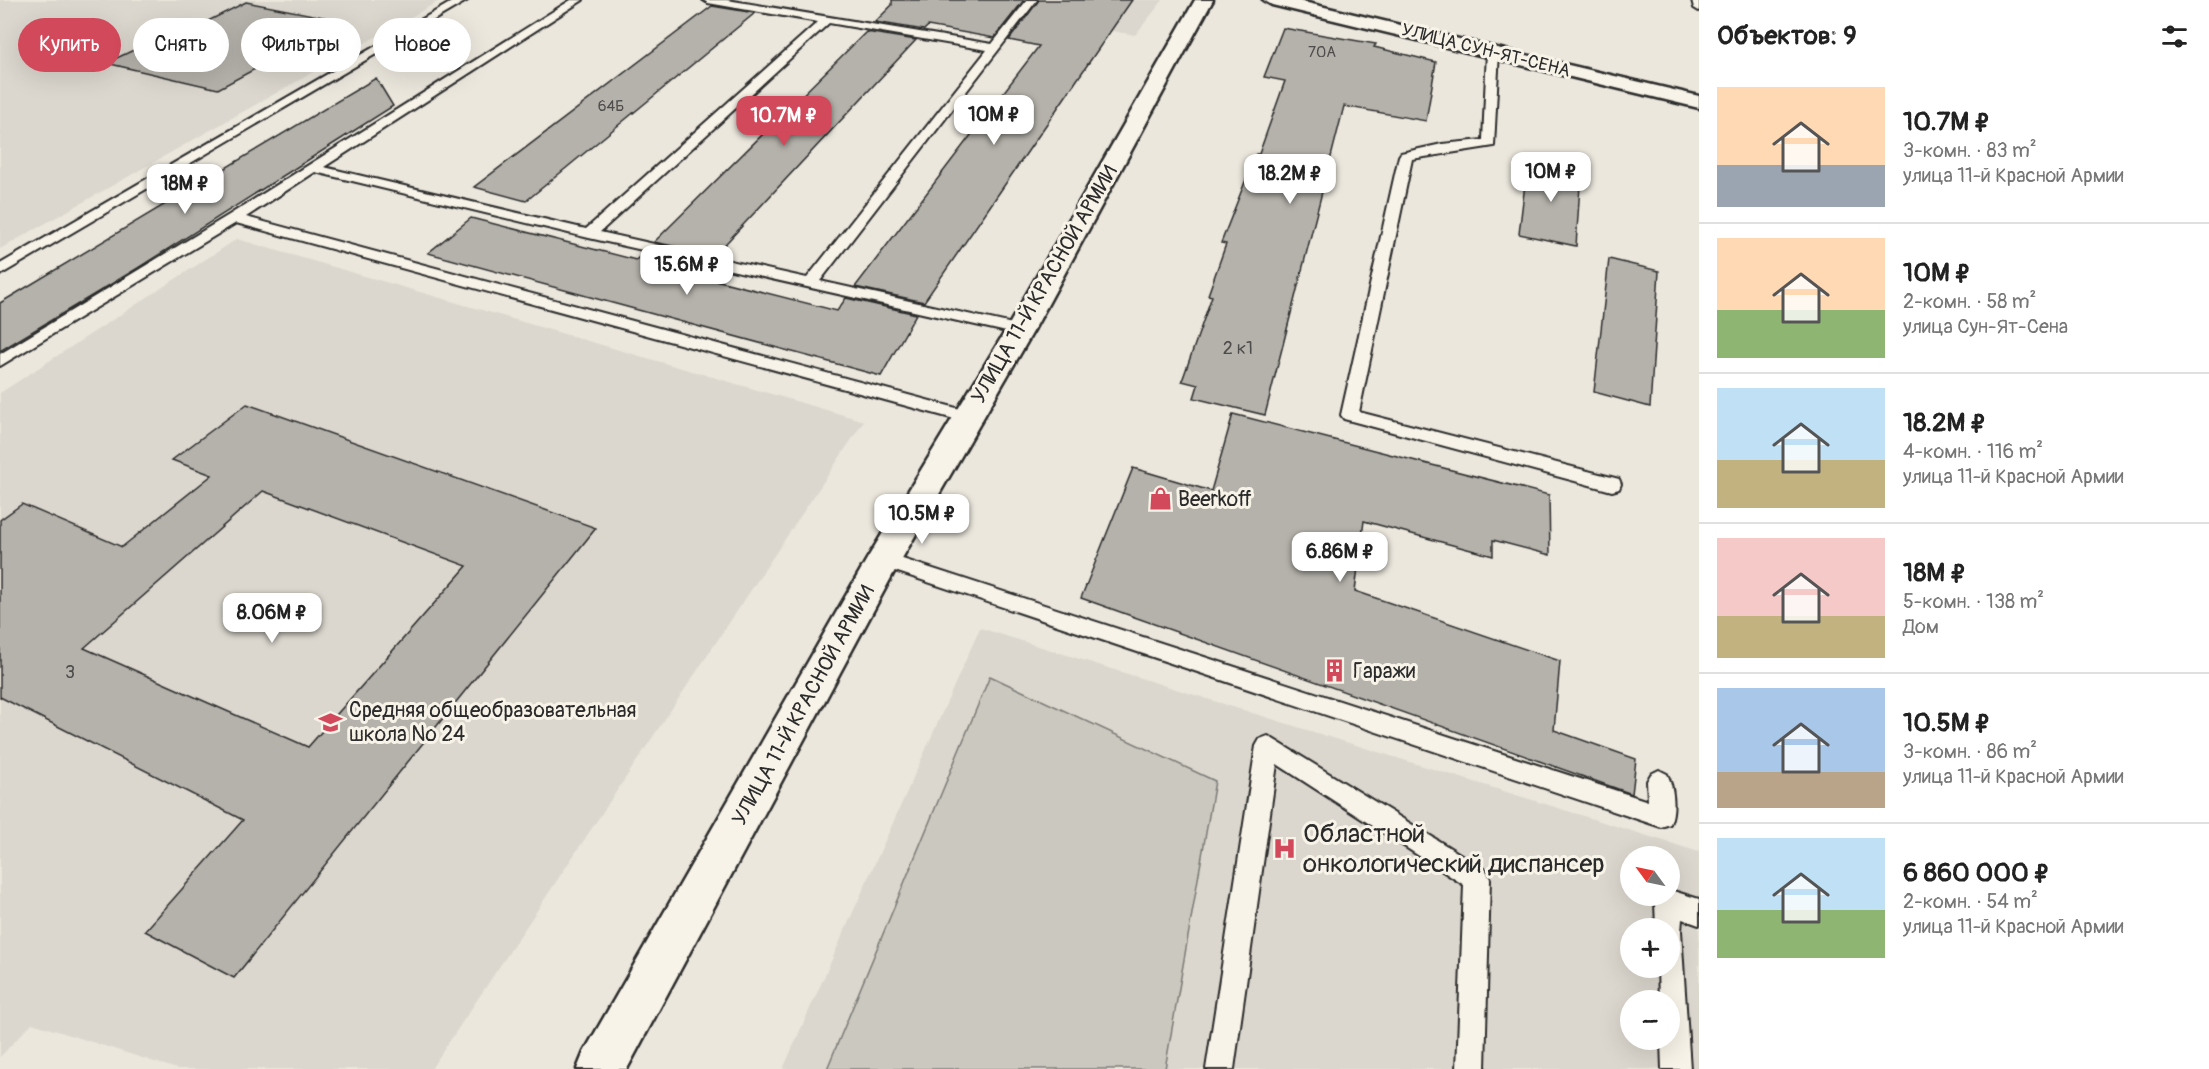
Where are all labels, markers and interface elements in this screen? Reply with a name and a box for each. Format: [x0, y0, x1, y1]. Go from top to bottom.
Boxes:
chip: Купить [18, 18, 121, 72]
chip: Снять [133, 18, 229, 72]
chip: Фильтры [241, 18, 361, 72]
chip: Новое [373, 18, 471, 72]
street label: УЛИЦА СУН-ЯТ-СЕНА [1399, 18, 1573, 83]
text: Объектов: 9 [1717, 20, 1857, 52]
icon: filters [2158, 20, 2191, 53]
house number: 70А [1308, 43, 1336, 62]
pin: 10M ₽ [952, 95, 1036, 146]
pin: 10.7M ₽ [729, 96, 839, 147]
house number: 64Б [598, 97, 624, 116]
text: 10M ₽ [968, 102, 1020, 127]
text: 10.7M ₽ [750, 103, 818, 128]
text: 10.7M ₽ [1903, 106, 1990, 138]
icon: home [1765, 111, 1837, 183]
text: 3-комн. · 83 m² [1903, 138, 2037, 163]
pin: 10M ₽ [1509, 152, 1593, 203]
pin: 18.2M ₽ [1235, 154, 1345, 205]
text: 10M ₽ [1525, 159, 1577, 184]
street label: УЛИЦА 11-Й КРАСНОЙ АРМИИ [965, 160, 1124, 408]
text: 18.2M ₽ [1258, 161, 1322, 186]
text: улица 11-й Красной Армии [1903, 163, 2124, 188]
pin: 18M ₽ [143, 164, 227, 215]
text: 18M ₽ [161, 171, 209, 196]
pin: 15.6M ₽ [632, 245, 742, 296]
text: 15.6M ₽ [654, 252, 720, 277]
text: 10M ₽ [1903, 257, 1971, 289]
icon: home [1765, 262, 1837, 334]
text: 2-комн. · 58 m² [1903, 289, 2036, 314]
text: улица Сун-Ят-Сена [1903, 314, 2068, 339]
house number: 2 к1 [1223, 337, 1253, 360]
text: 18.2M ₽ [1903, 407, 1986, 439]
icon: home [1765, 412, 1837, 484]
text: 4-комн. · 116 m² [1903, 439, 2043, 464]
text: улица 11-й Красной Армии [1903, 464, 2124, 489]
shop icon: Beerkoff [1147, 486, 1173, 512]
place label: Beerkoff [1178, 486, 1252, 513]
pin: 10.5M ₽ [867, 494, 977, 545]
text: 10.5M ₽ [888, 501, 956, 526]
pin: 6.86M ₽ [1285, 532, 1395, 583]
text: 6.86M ₽ [1306, 539, 1374, 564]
text: 18M ₽ [1903, 557, 1966, 589]
icon: home [1765, 562, 1837, 634]
street label: УЛИЦА 11-Й КРАСНОЙ АРМИИ [726, 580, 881, 830]
text: 5-комн. · 138 m² [1903, 589, 2044, 614]
pin: 8.06M ₽ [217, 593, 327, 644]
text: 8.06M ₽ [237, 600, 307, 625]
text: Дом [1903, 614, 1939, 639]
building icon: Гаражи [1322, 658, 1348, 684]
place label: Гаражи [1353, 658, 1415, 685]
house number: 3 [65, 661, 75, 684]
place label: Средняя общеобразовательная школа № 24 [349, 697, 636, 748]
text: 10.5M ₽ [1903, 707, 1991, 739]
school or university icon: Средняя общеобразовательная школа № 24 [318, 709, 344, 735]
icon: home [1765, 712, 1837, 784]
text: 3-комн. · 86 m² [1903, 739, 2037, 764]
text: улица 11-й Красной Армии [1903, 764, 2124, 789]
place label: Областной онкологический диспансер [1303, 818, 1605, 880]
hospital icon: Областной онкологический диспансер [1272, 835, 1298, 861]
north arrow [1620, 846, 1680, 906]
map controls [1620, 846, 1680, 1050]
text: 6 860 000 ₽ [1903, 857, 2050, 889]
icon: home [1765, 862, 1837, 934]
text: 2-комн. · 54 m² [1903, 889, 2038, 914]
text: улица 11-й Красной Армии [1903, 914, 2124, 939]
button: + [1620, 918, 1680, 978]
button: − [1620, 990, 1680, 1050]

